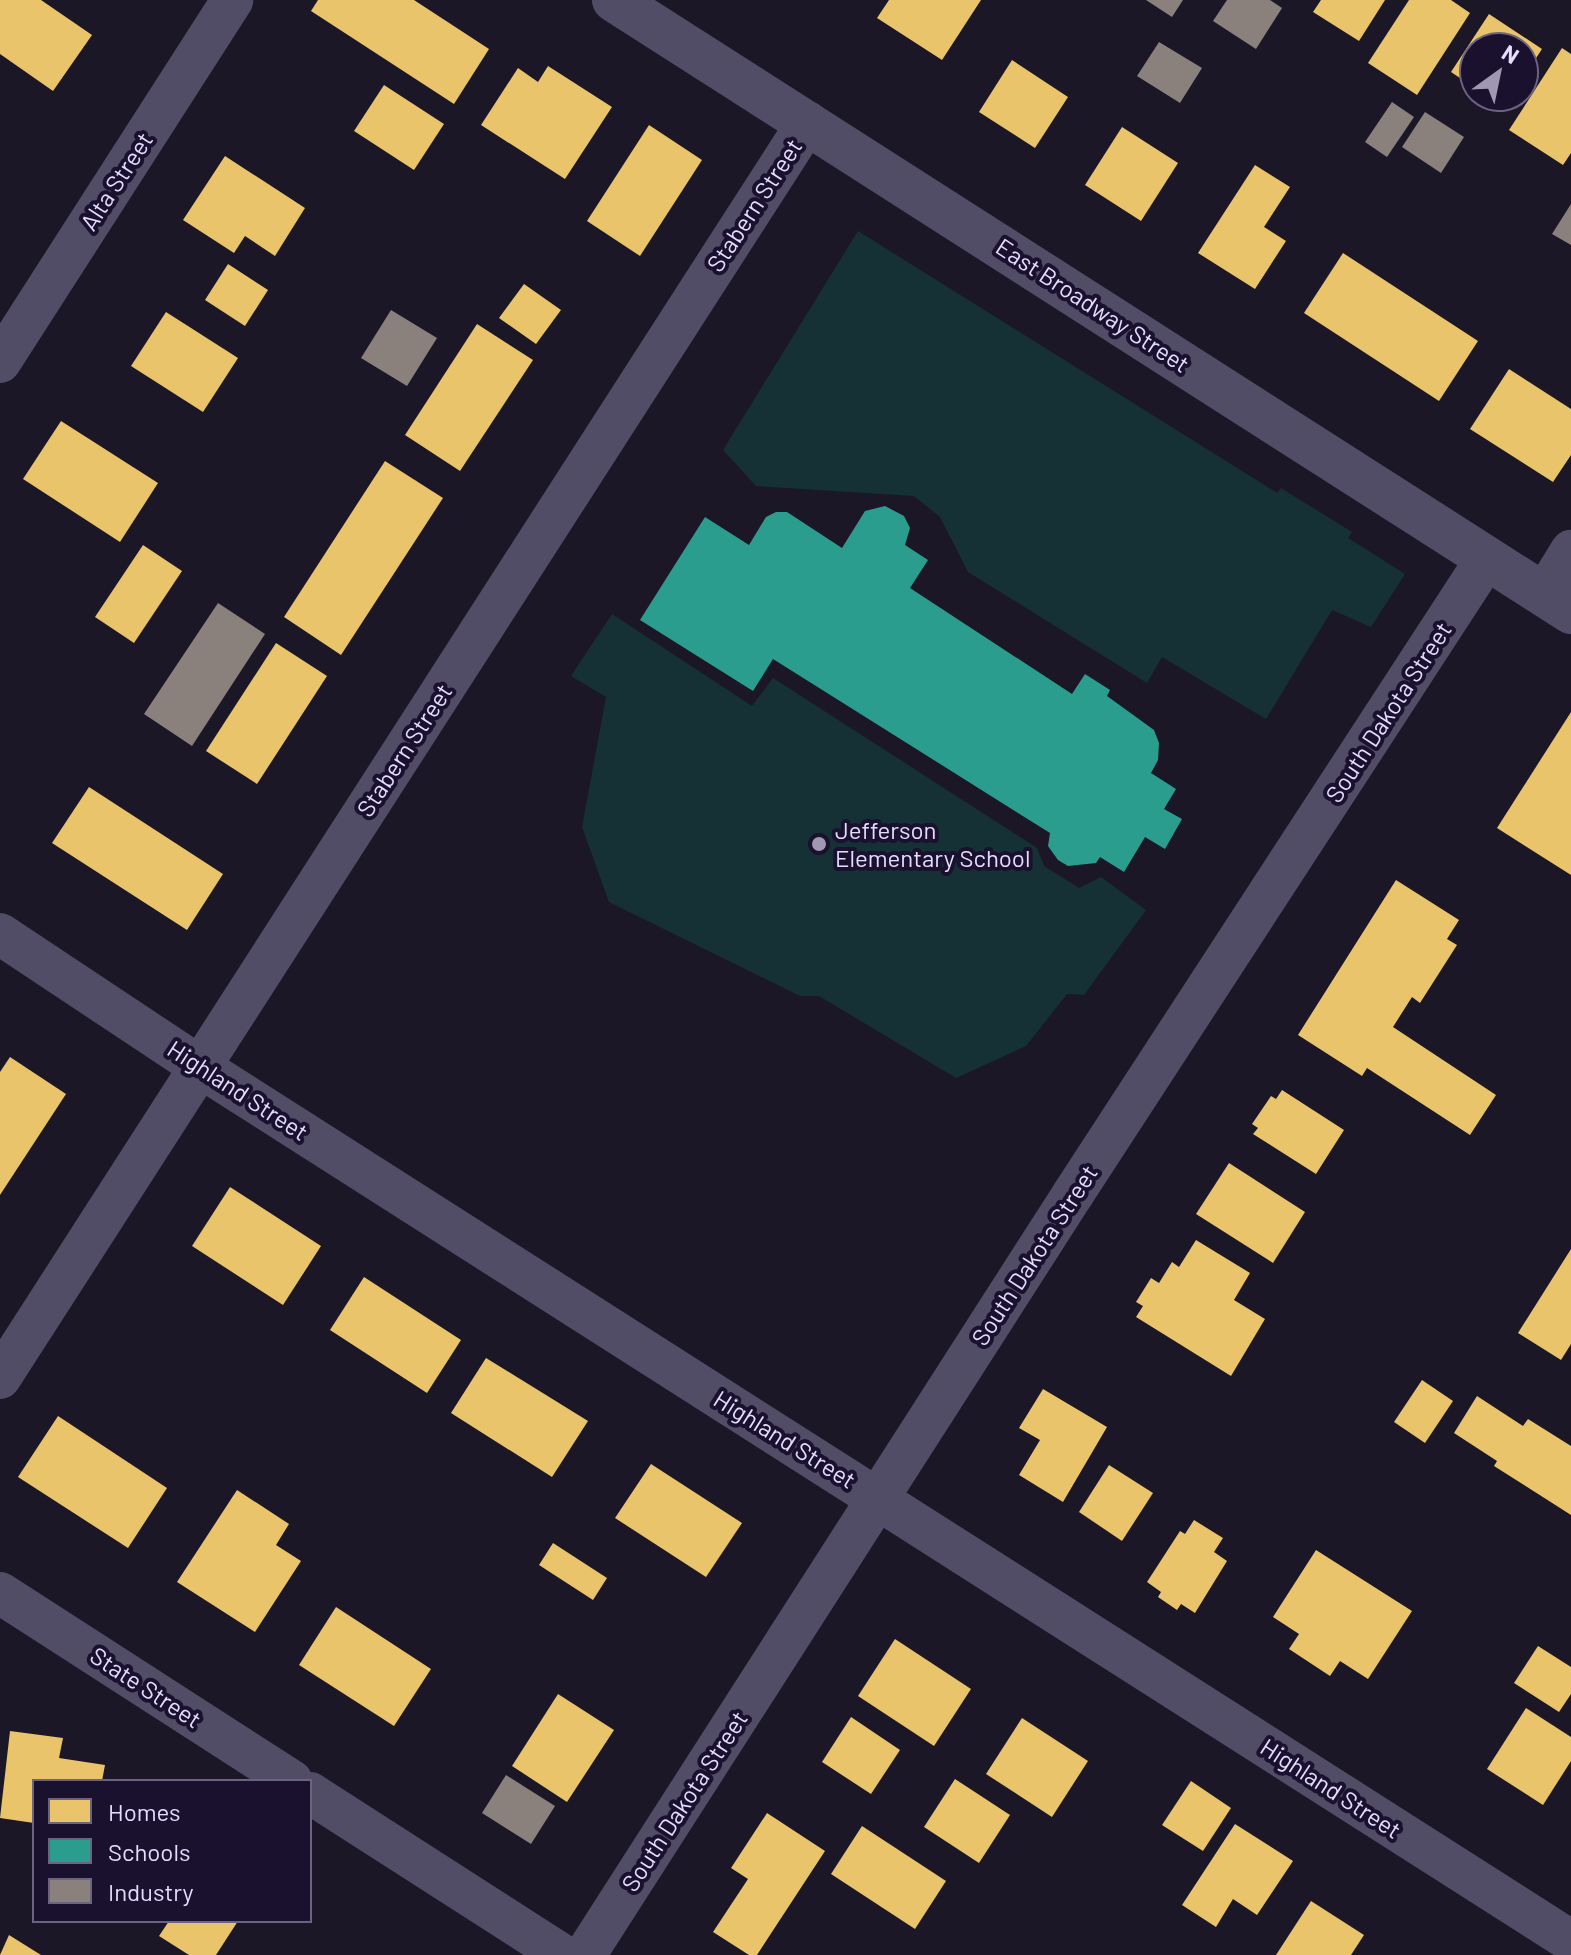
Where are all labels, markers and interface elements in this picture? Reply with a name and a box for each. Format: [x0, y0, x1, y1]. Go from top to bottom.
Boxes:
north arrow [1459, 32, 1539, 112]
text: N [1498, 39, 1524, 68]
street label: Alta Street [74, 126, 158, 236]
street label: Stabern Street [700, 133, 808, 277]
street label: East Broadway Street [991, 232, 1195, 378]
street label: South Dakota Street [1319, 616, 1457, 808]
street label: Stabern Street [350, 678, 458, 822]
place label: Jefferson Elementary School [835, 816, 1030, 872]
marker: Jefferson Elementary School [810, 835, 828, 853]
street label: Highland Street [162, 1034, 314, 1146]
street label: South Dakota Street [965, 1159, 1103, 1351]
street label: Highland Street [709, 1384, 861, 1494]
street label: State Street [85, 1640, 207, 1734]
street label: South Dakota Street [615, 1705, 753, 1897]
street label: Highland Street [1255, 1732, 1407, 1844]
legend [32, 1779, 312, 1923]
text: Homes [108, 1797, 181, 1826]
text: Schools [108, 1837, 191, 1866]
text: Industry [108, 1877, 194, 1906]

